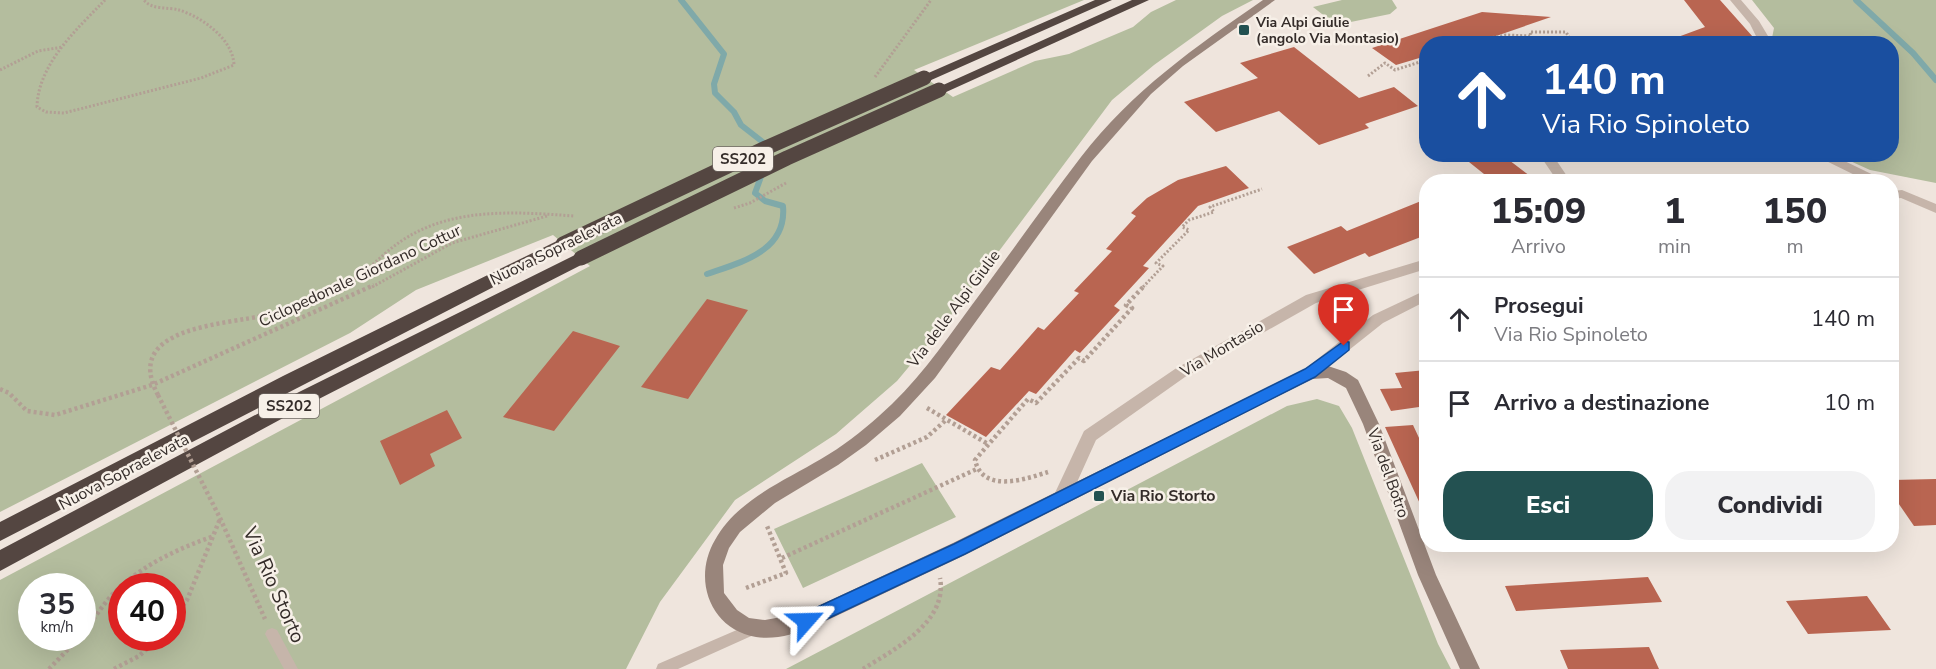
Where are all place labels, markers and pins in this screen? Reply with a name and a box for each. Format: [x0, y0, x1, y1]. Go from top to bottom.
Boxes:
place label: Via Alpi Giulie (angolo Via Montasio) [1255, 13, 1399, 48]
marker: Via Alpi Giulie (angolo Via Montasio) [1237, 23, 1251, 37]
pin [1318, 284, 1369, 346]
place label: Via Rio Storto [1110, 485, 1215, 507]
marker: Via Rio Storto [1092, 489, 1106, 503]

